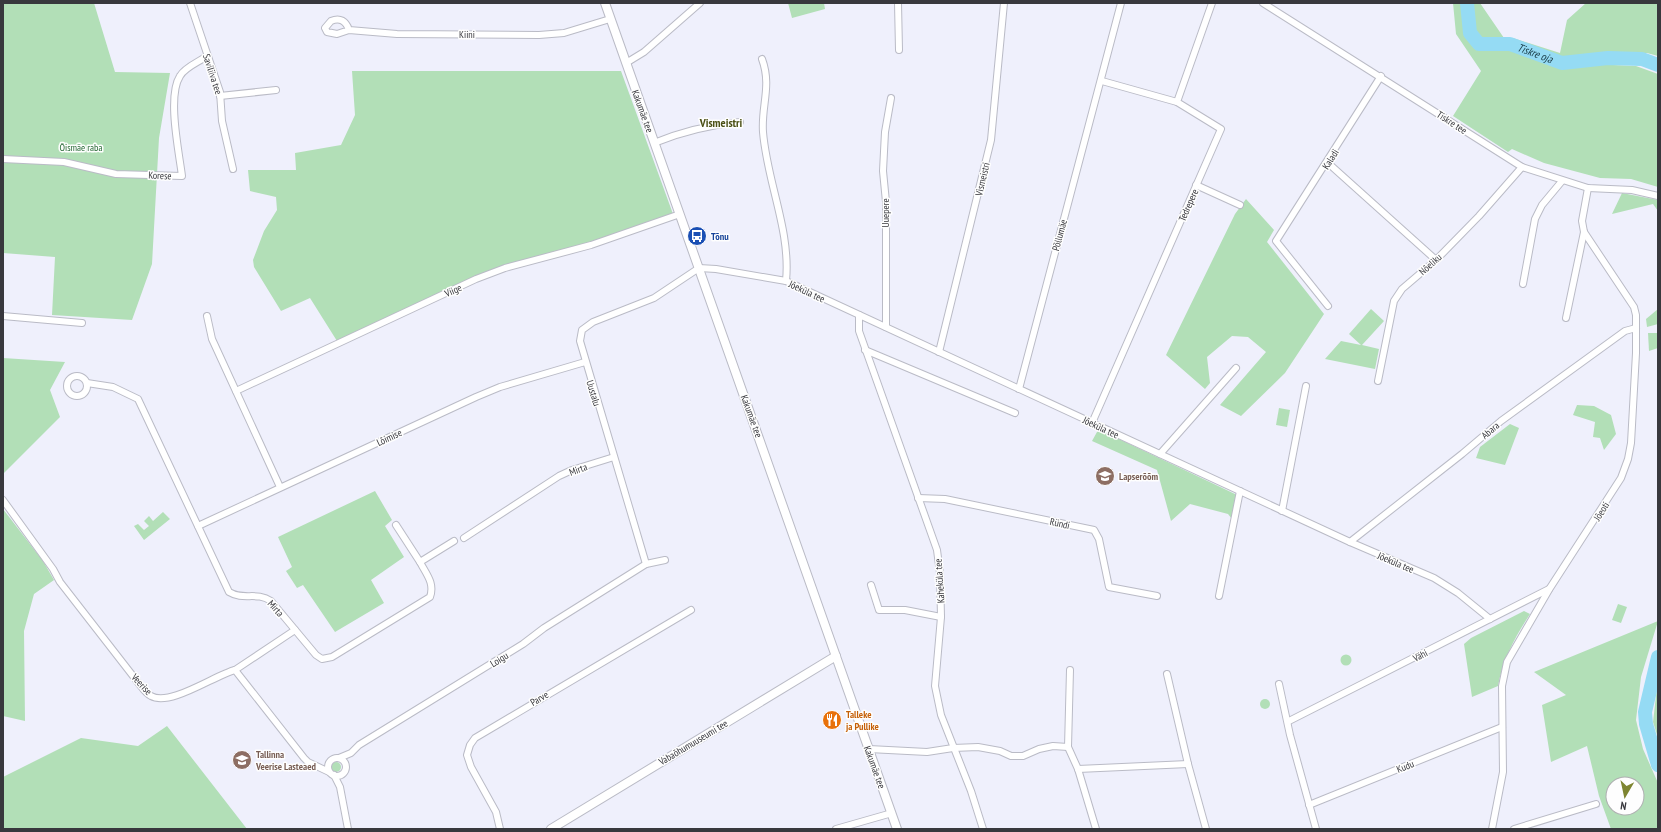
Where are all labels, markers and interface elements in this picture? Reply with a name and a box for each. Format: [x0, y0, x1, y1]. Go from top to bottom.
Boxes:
street label: Kiini [459, 28, 475, 41]
water label: Tiskre oja [1515, 40, 1555, 66]
street label: Saviliiva tee [200, 52, 225, 96]
street label: Kakumäe tee [629, 88, 656, 134]
street label: Tiskre tee [1434, 108, 1469, 137]
district label: Vismeistri [699, 115, 743, 130]
park label: Õismäe raba [60, 141, 102, 154]
street label: Kaladi [1319, 147, 1342, 172]
street label: Vismeistri [972, 161, 993, 198]
street label: Korese [148, 169, 172, 182]
street label: Tedrepere [1176, 187, 1201, 223]
street label: Uuepere [879, 198, 892, 228]
street label: Põllumäe [1049, 218, 1070, 252]
bus stop icon: Tõnu [686, 225, 708, 247]
place label: Tõnu [711, 230, 729, 243]
street label: Nõeliku [1416, 251, 1445, 278]
street label: Jõeküla tee [786, 277, 827, 305]
street label: Viige [442, 281, 464, 300]
street label: Uustalu [583, 379, 604, 408]
street label: Kakumäe tee [738, 393, 765, 439]
street label: Jõeküla tee [1080, 413, 1121, 441]
street label: Abara [1479, 419, 1502, 442]
street label: Lõimise [375, 426, 404, 449]
street label: Mirta [567, 460, 589, 479]
school or university icon: Lapserõõm [1094, 465, 1116, 487]
place label: Lapserõõm [1119, 470, 1158, 483]
street label: Jõeoti [1590, 499, 1612, 524]
street label: Ründi [1049, 515, 1071, 532]
street label: Jõeküla tee [1375, 549, 1416, 576]
street label: Kaheküla tee [931, 558, 948, 604]
street label: Mirta [265, 597, 287, 619]
street label: Vähi [1410, 646, 1430, 665]
street label: Loigu [488, 649, 511, 670]
street label: Veerise [128, 670, 155, 698]
street label: Parve [528, 688, 551, 709]
place label: Talleke ja Pullike [845, 708, 879, 733]
restaurant icon: Talleke ja Pullike [821, 709, 843, 731]
street label: Vabaõhumuuseumi tee [655, 717, 730, 769]
street label: Kakumäe tee [861, 744, 888, 790]
place label: Tallinna Veerise Lasteaed [255, 748, 316, 773]
school or university icon: Tallinna Veerise Lasteaed [231, 749, 253, 771]
street label: Kudu [1395, 757, 1416, 776]
north arrow [1605, 776, 1645, 816]
text: N [1619, 798, 1627, 813]

